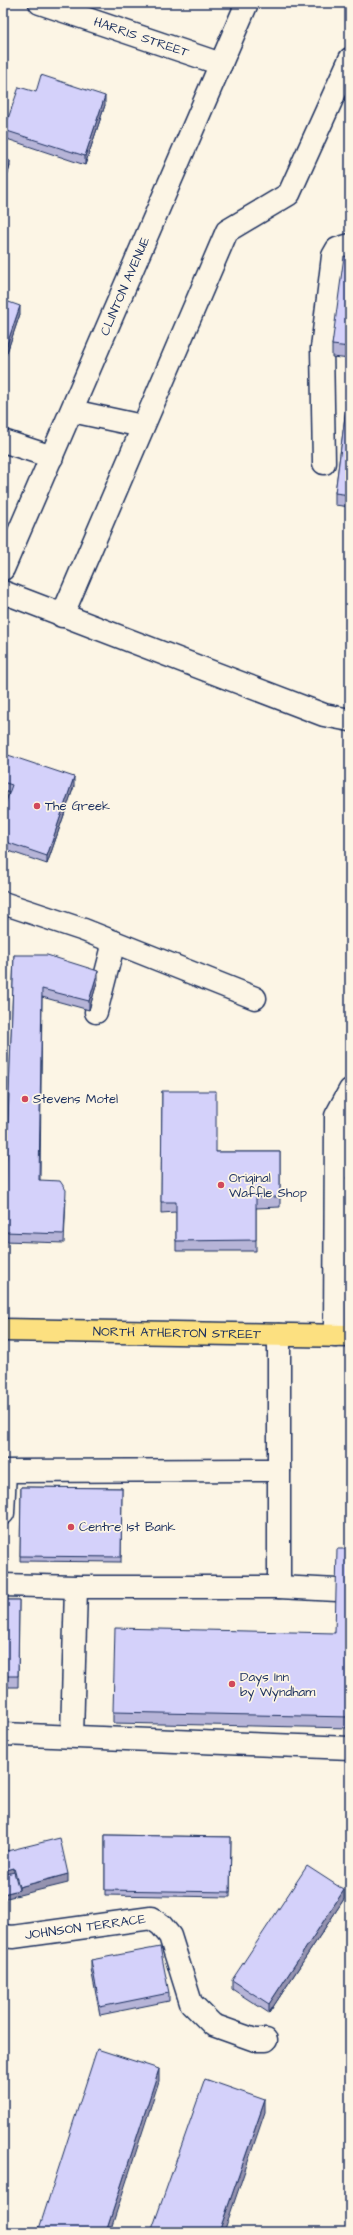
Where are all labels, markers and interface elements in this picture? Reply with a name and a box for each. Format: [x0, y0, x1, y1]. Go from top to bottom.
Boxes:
street label: HARRIS STREET [91, 13, 192, 62]
street label: CLINTON AVENUE [96, 234, 154, 338]
place label: The Greek [45, 797, 110, 815]
marker: The Greek [32, 801, 42, 811]
place label: Stevens Motel [33, 1090, 118, 1108]
marker: Stevens Motel [20, 1094, 30, 1104]
place label: Original Waffle Shop [229, 1169, 307, 1202]
marker: Original Waffle Shop [216, 1180, 226, 1190]
street label: NORTH ATHERTON STREET [93, 1323, 262, 1343]
place label: Centre 1st Bank [79, 1518, 175, 1536]
marker: Centre 1st Bank [66, 1522, 76, 1532]
place label: Days Inn by Wyndham [240, 1668, 316, 1702]
marker: Days Inn by Wyndham [227, 1679, 237, 1689]
street label: JOHNSON TERRACE [24, 1910, 147, 1944]

